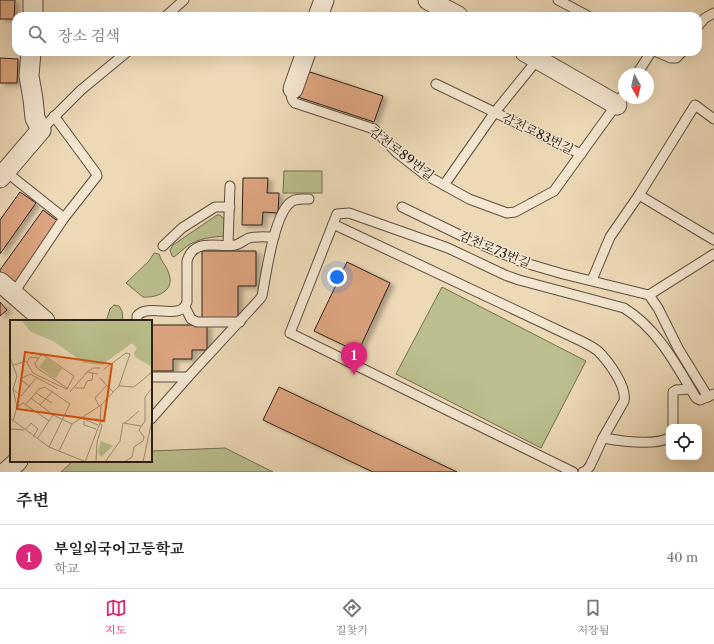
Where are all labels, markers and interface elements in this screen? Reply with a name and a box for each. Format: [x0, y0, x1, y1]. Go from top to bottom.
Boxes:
search box [12, 12, 702, 56]
icon: search [26, 23, 48, 45]
text: 장소 검색 [58, 26, 120, 45]
north arrow [618, 68, 654, 104]
street label: 감천로83번길 [500, 109, 576, 157]
street label: 감천로89번길 [366, 123, 438, 183]
street label: 감천로73번길 [457, 227, 533, 271]
your location [327, 267, 347, 287]
inset map [10, 320, 152, 462]
pin: 1 [341, 342, 367, 375]
map controls [666, 424, 702, 460]
button: locate [666, 424, 702, 460]
text: 주변 [16, 490, 49, 510]
text: 부일외국어고등학교 [54, 539, 184, 558]
text: 1 [26, 549, 32, 565]
text: 40 m [667, 549, 698, 565]
text: 학교 [54, 560, 79, 576]
tab: 지도 [105, 597, 127, 637]
tab: 길찾기 [336, 597, 368, 637]
tab: 저장됨 [577, 597, 609, 637]

